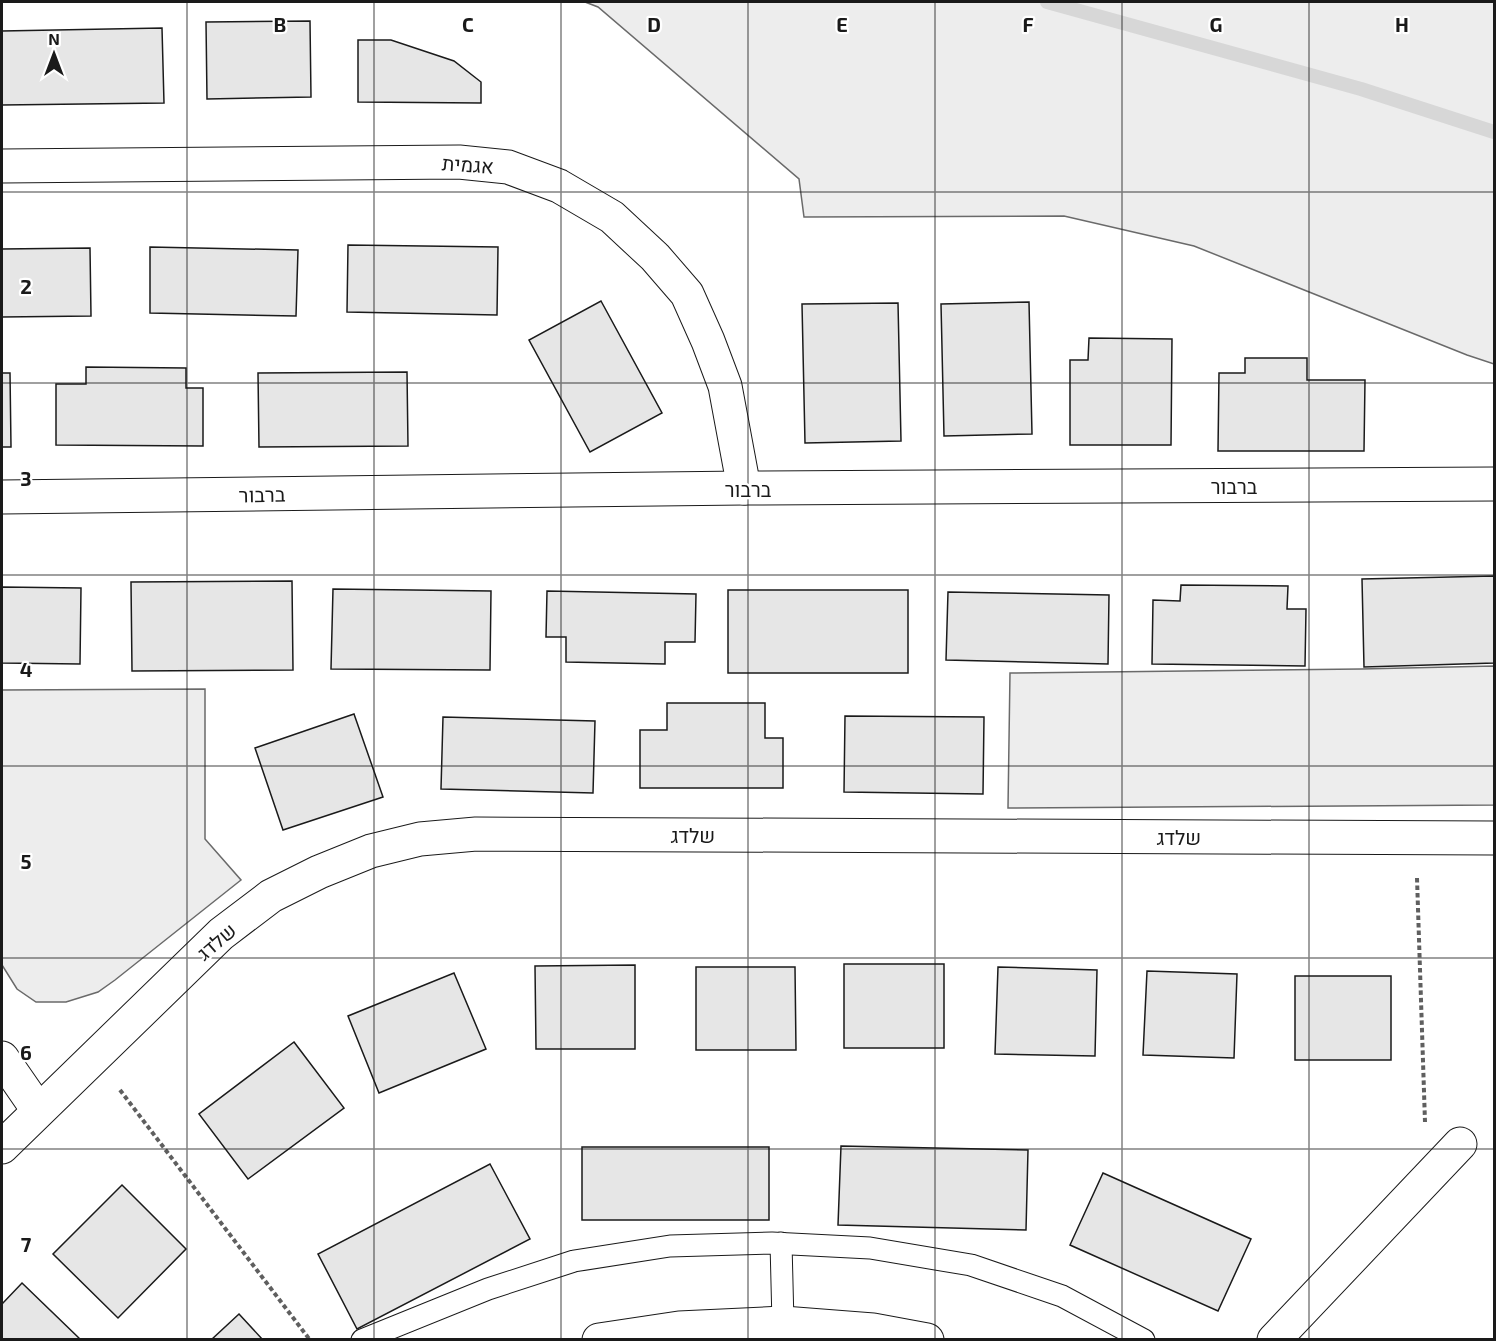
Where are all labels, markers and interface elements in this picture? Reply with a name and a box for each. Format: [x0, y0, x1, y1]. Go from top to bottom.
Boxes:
text: B [274, 12, 286, 36]
text: C [462, 12, 474, 36]
text: D [647, 12, 661, 36]
text: E [836, 12, 848, 36]
text: F [1022, 12, 1034, 36]
text: G [1210, 12, 1222, 36]
text: H [1395, 12, 1409, 36]
north arrow [24, 24, 84, 84]
text: N [48, 29, 60, 48]
street label: אגמית [441, 150, 495, 178]
text: 2 [20, 274, 32, 298]
text: 3 [20, 466, 32, 490]
street label: ברבור [1211, 474, 1258, 498]
street label: ברבור [725, 477, 772, 501]
street label: ברבור [238, 482, 286, 506]
text: 4 [20, 657, 33, 681]
street label: שלדג [671, 823, 715, 847]
street label: שלדג [1157, 825, 1201, 849]
text: 5 [20, 849, 32, 873]
street label: שלדג [191, 917, 241, 965]
text: 6 [20, 1040, 32, 1064]
text: 7 [21, 1232, 32, 1256]

